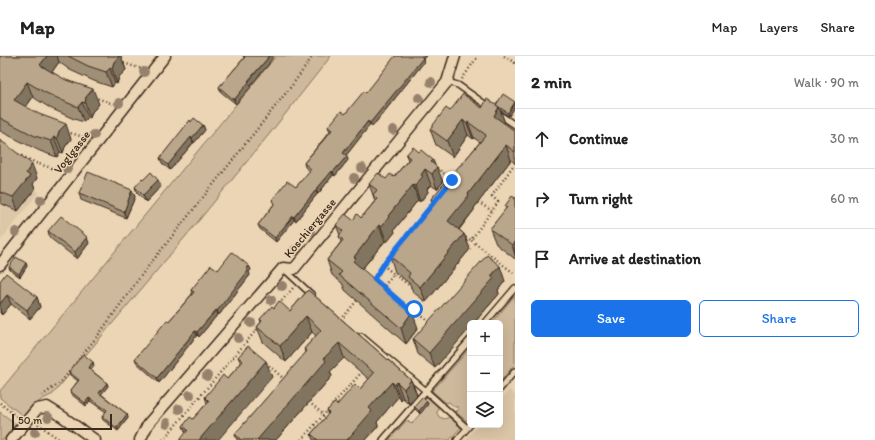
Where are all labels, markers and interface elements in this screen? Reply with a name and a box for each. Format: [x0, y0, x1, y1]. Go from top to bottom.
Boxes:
text: Map [20, 16, 55, 39]
text: Map [712, 19, 737, 36]
text: Layers [759, 19, 798, 36]
text: Share [820, 19, 855, 36]
text: 2 min [531, 72, 571, 92]
text: Walk · 90 m [794, 75, 859, 90]
street label: Voglgasse [51, 128, 93, 176]
icon: ahead [531, 128, 553, 150]
text: Continue [569, 130, 628, 148]
text: 30 m [830, 131, 859, 146]
route end [443, 171, 461, 189]
icon: right [531, 188, 553, 210]
text: Turn right [569, 190, 633, 208]
text: 60 m [830, 191, 859, 206]
street label: Koschiergasse [281, 195, 339, 261]
icon: arrive [531, 248, 553, 270]
text: Arrive at destination [569, 250, 701, 268]
route start [405, 300, 423, 318]
button: Save [531, 300, 691, 337]
button: Share [699, 300, 859, 337]
map controls [467, 320, 503, 428]
button: + [467, 320, 503, 356]
button: − [467, 356, 503, 392]
button: layers [467, 392, 503, 428]
scale bar [12, 412, 112, 431]
text: 50 m [18, 414, 42, 427]

